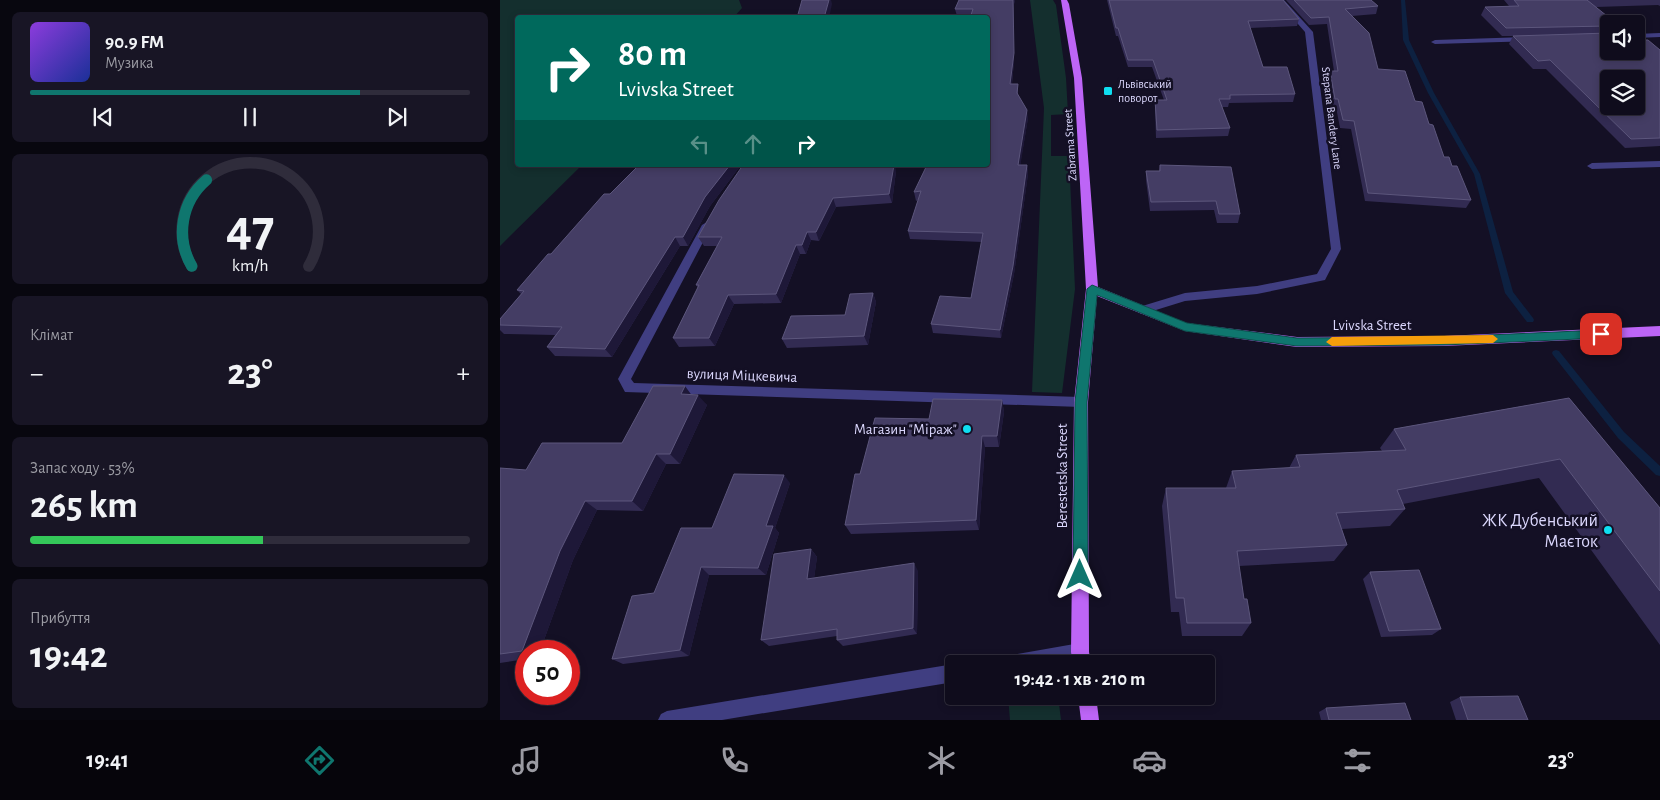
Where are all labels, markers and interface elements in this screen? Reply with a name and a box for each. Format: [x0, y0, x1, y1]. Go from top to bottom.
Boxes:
map controls [1600, 15, 1645, 115]
button: sound [1600, 15, 1645, 60]
text: 90.9 FM [105, 33, 164, 52]
icon: right [535, 35, 600, 100]
text: 80 m [618, 37, 687, 72]
text: Музика [105, 55, 154, 71]
street label: Stepana Bandery Lane [1319, 66, 1344, 170]
button: layers [1600, 70, 1645, 115]
text: Lvivska Street [618, 78, 734, 100]
place label: Львівський поворот [1118, 78, 1172, 104]
marker: Львівський поворот [1102, 85, 1114, 97]
icon: previous [89, 103, 117, 131]
icon: pause [236, 103, 264, 131]
icon: next [383, 103, 411, 131]
street label: Zabrama Street [1061, 108, 1079, 182]
icon: left [686, 130, 714, 158]
icon: ahead [739, 130, 767, 158]
icon: right [792, 130, 820, 158]
text: 47 [226, 203, 274, 255]
text: km/h [232, 257, 268, 275]
pin [1580, 313, 1622, 355]
street label: Lvivska Street [1333, 318, 1412, 333]
icon: arrive [1587, 320, 1615, 348]
text: Клімат [30, 327, 73, 343]
text: 23° [227, 354, 273, 392]
text: − [30, 360, 43, 388]
text: + [457, 360, 470, 388]
street label: вулиця Міцкевича [686, 366, 798, 385]
place label: Магазин "Міраж" [854, 422, 957, 437]
marker: Магазин "Міраж" [961, 423, 973, 435]
street label: Berestetska Street [1055, 423, 1070, 529]
text: Запас ходу · 53% [30, 460, 135, 476]
text: 265 km [30, 487, 138, 525]
place label: ЖК Дубенський Маєток [1482, 511, 1599, 551]
marker: ЖК Дубенський Маєток [1602, 524, 1614, 536]
position arrow [1053, 548, 1105, 600]
text: Прибуття [30, 610, 91, 626]
text: 19:42 [30, 637, 108, 675]
speed limit sign: 50 [515, 640, 580, 705]
text: 19:42 · 1 хв · 210 m [1015, 670, 1145, 689]
icon: directions [302, 743, 337, 778]
icon: music [509, 743, 544, 778]
icon: phone [717, 743, 752, 778]
icon: climate [924, 743, 959, 778]
icon: car [1132, 743, 1167, 778]
icon: filters [1340, 743, 1375, 778]
text: 19:41 [86, 749, 129, 771]
text: 23° [1547, 749, 1574, 771]

